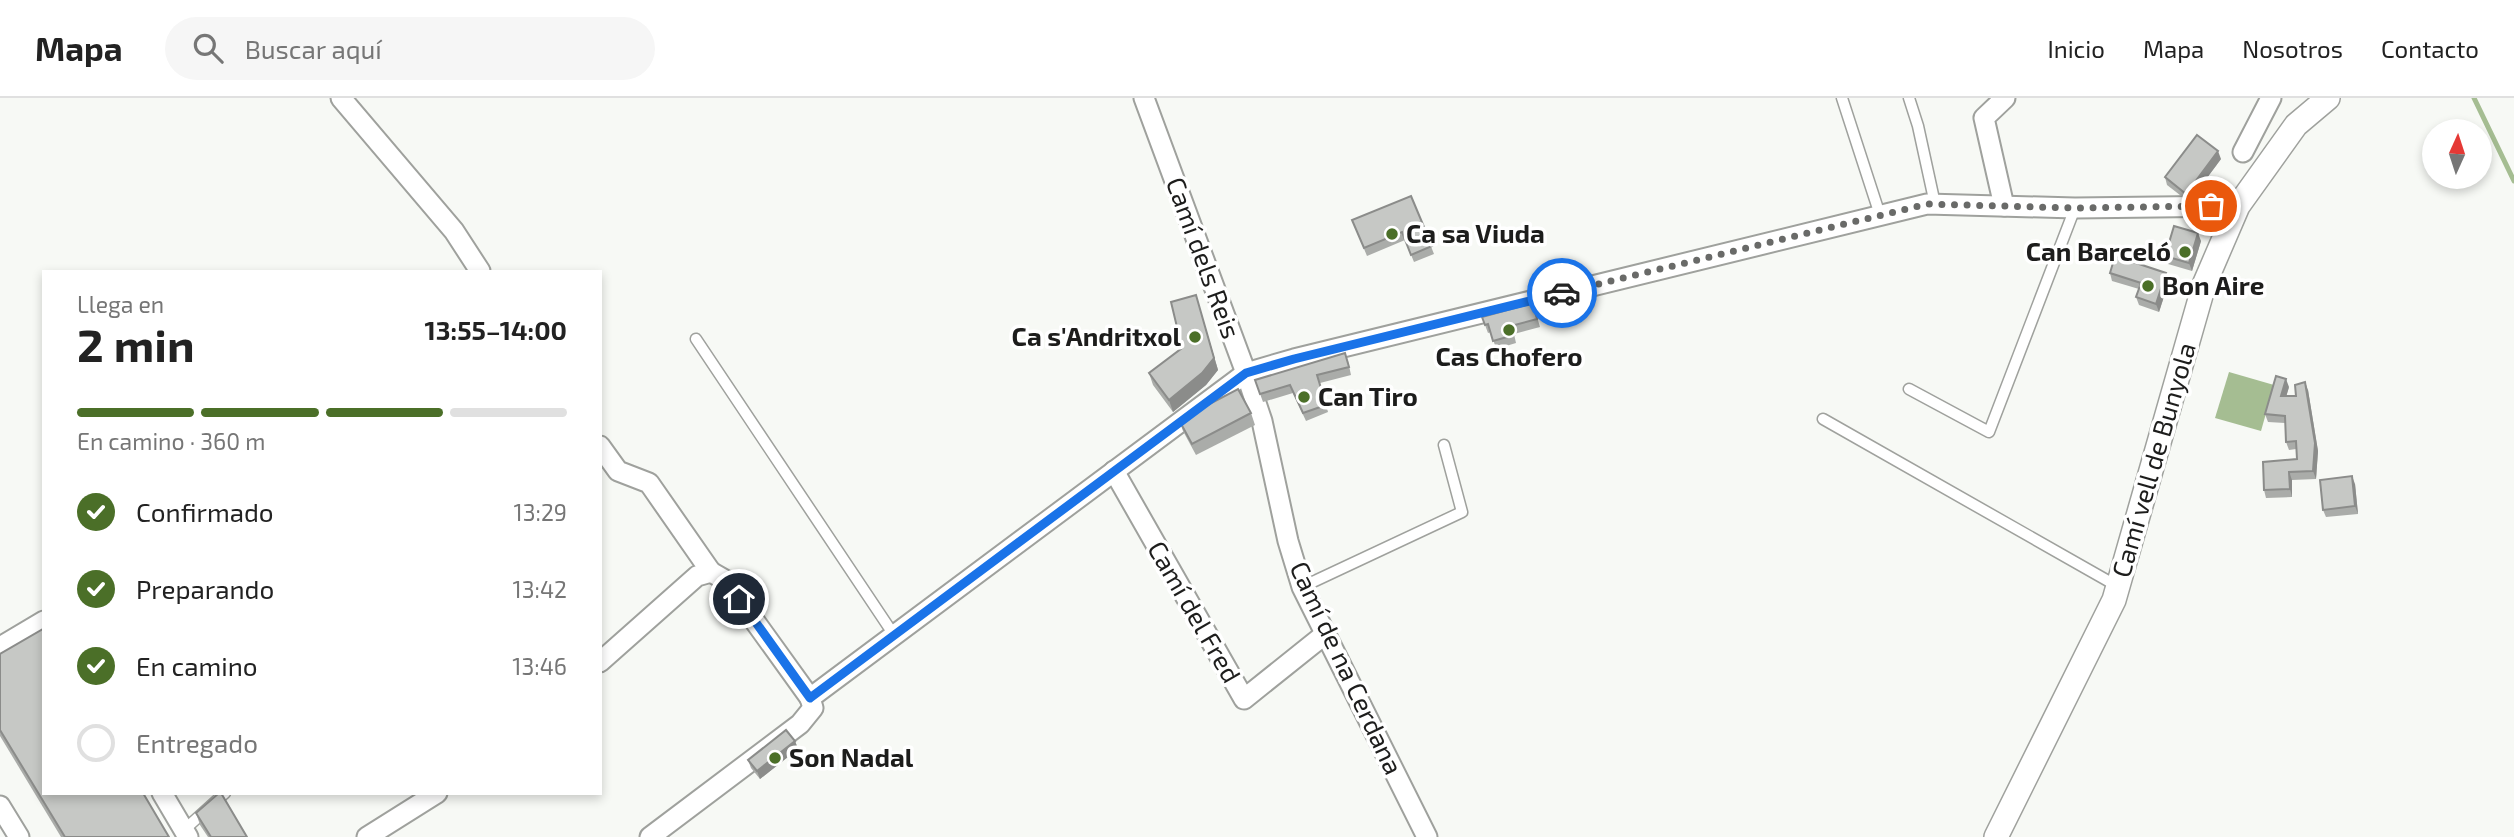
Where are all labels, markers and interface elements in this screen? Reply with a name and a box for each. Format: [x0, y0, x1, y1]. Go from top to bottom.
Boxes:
search box [165, 17, 655, 80]
text: Mapa [35, 28, 123, 68]
icon: search [189, 29, 227, 67]
text: Buscar aquí [245, 33, 382, 64]
text: Inicio [2047, 34, 2105, 63]
text: Mapa [2143, 34, 2204, 63]
text: Nosotros [2242, 34, 2343, 63]
text: Contacto [2381, 34, 2479, 63]
north arrow [2422, 119, 2492, 189]
map controls [2422, 119, 2492, 189]
street label: Camí dels Reis [1161, 173, 1248, 342]
pin [2181, 176, 2241, 236]
icon: bag [2192, 187, 2230, 225]
place label: Ca sa Viuda [1406, 217, 1545, 248]
marker: Ca sa Viuda [1384, 226, 1400, 242]
place label: Can Barceló [2026, 235, 2171, 266]
marker: Can Barceló [2177, 244, 2193, 260]
courier [1527, 258, 1597, 328]
place label: Bon Aire [2162, 269, 2264, 300]
icon: car [1543, 274, 1581, 312]
marker: Bon Aire [2140, 278, 2156, 294]
text: Llega en [77, 290, 164, 318]
text: 13:55–14:00 [425, 314, 567, 345]
text: 2 min [77, 316, 195, 371]
place label: Ca s'Andritxol [1012, 320, 1181, 351]
marker: Cas Chofero [1501, 322, 1517, 338]
marker: Ca s'Andritxol [1187, 329, 1203, 345]
street label: Camí vell de Bunyola [2104, 339, 2201, 581]
place label: Cas Chofero [1436, 340, 1582, 371]
place label: Can Tiro [1318, 380, 1418, 411]
marker: Can Tiro [1296, 389, 1312, 405]
text: En camino · 360 m [77, 427, 265, 455]
icon: check [77, 493, 115, 531]
text: Confirmado [136, 496, 274, 527]
text: 13:29 [514, 498, 567, 526]
street label: Camí del Fred [1142, 535, 1248, 688]
street label: Camí de na Cerdana [1284, 556, 1410, 779]
pin [709, 569, 769, 629]
icon: check [77, 570, 115, 608]
text: Preparando [136, 573, 274, 604]
text: 13:42 [513, 575, 567, 603]
icon: home [720, 580, 758, 618]
icon: check [77, 647, 115, 685]
text: En camino [136, 650, 258, 681]
text: 13:46 [512, 652, 567, 680]
text: Entregado [136, 727, 258, 758]
place label: Son Nadal [789, 741, 914, 772]
marker: Son Nadal [767, 750, 783, 766]

